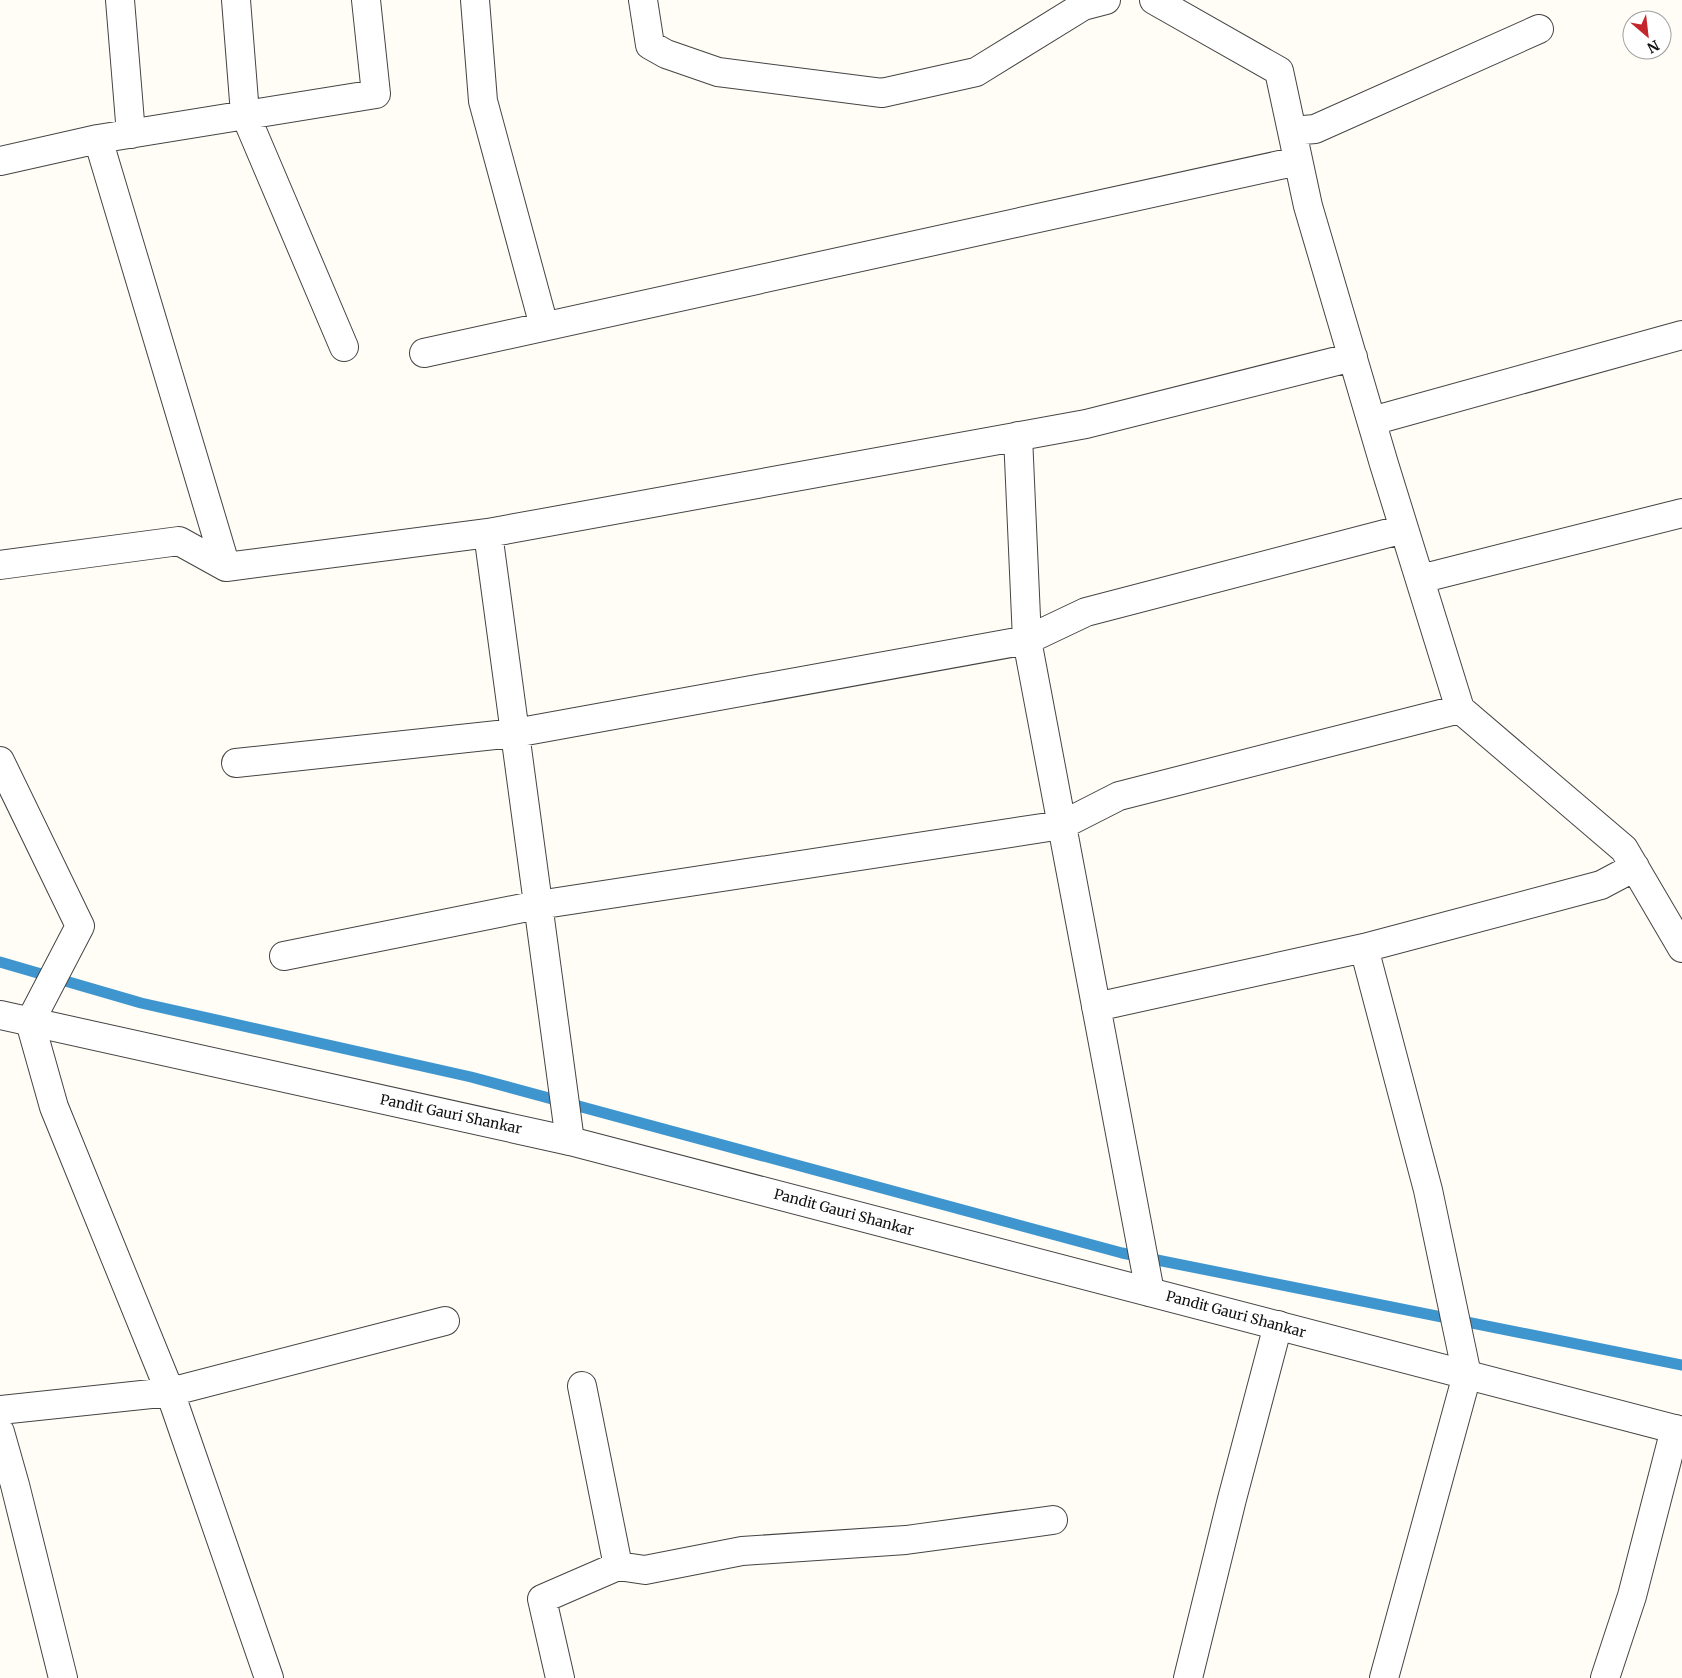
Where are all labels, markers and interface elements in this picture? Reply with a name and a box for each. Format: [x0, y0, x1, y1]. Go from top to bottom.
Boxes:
north arrow [1622, 10, 1672, 60]
text: N [1644, 36, 1662, 57]
street label: Pandit Gauri Shankar [378, 1090, 524, 1138]
street label: Pandit Gauri Shankar [772, 1185, 916, 1239]
street label: Pandit Gauri Shankar [1164, 1287, 1308, 1341]

